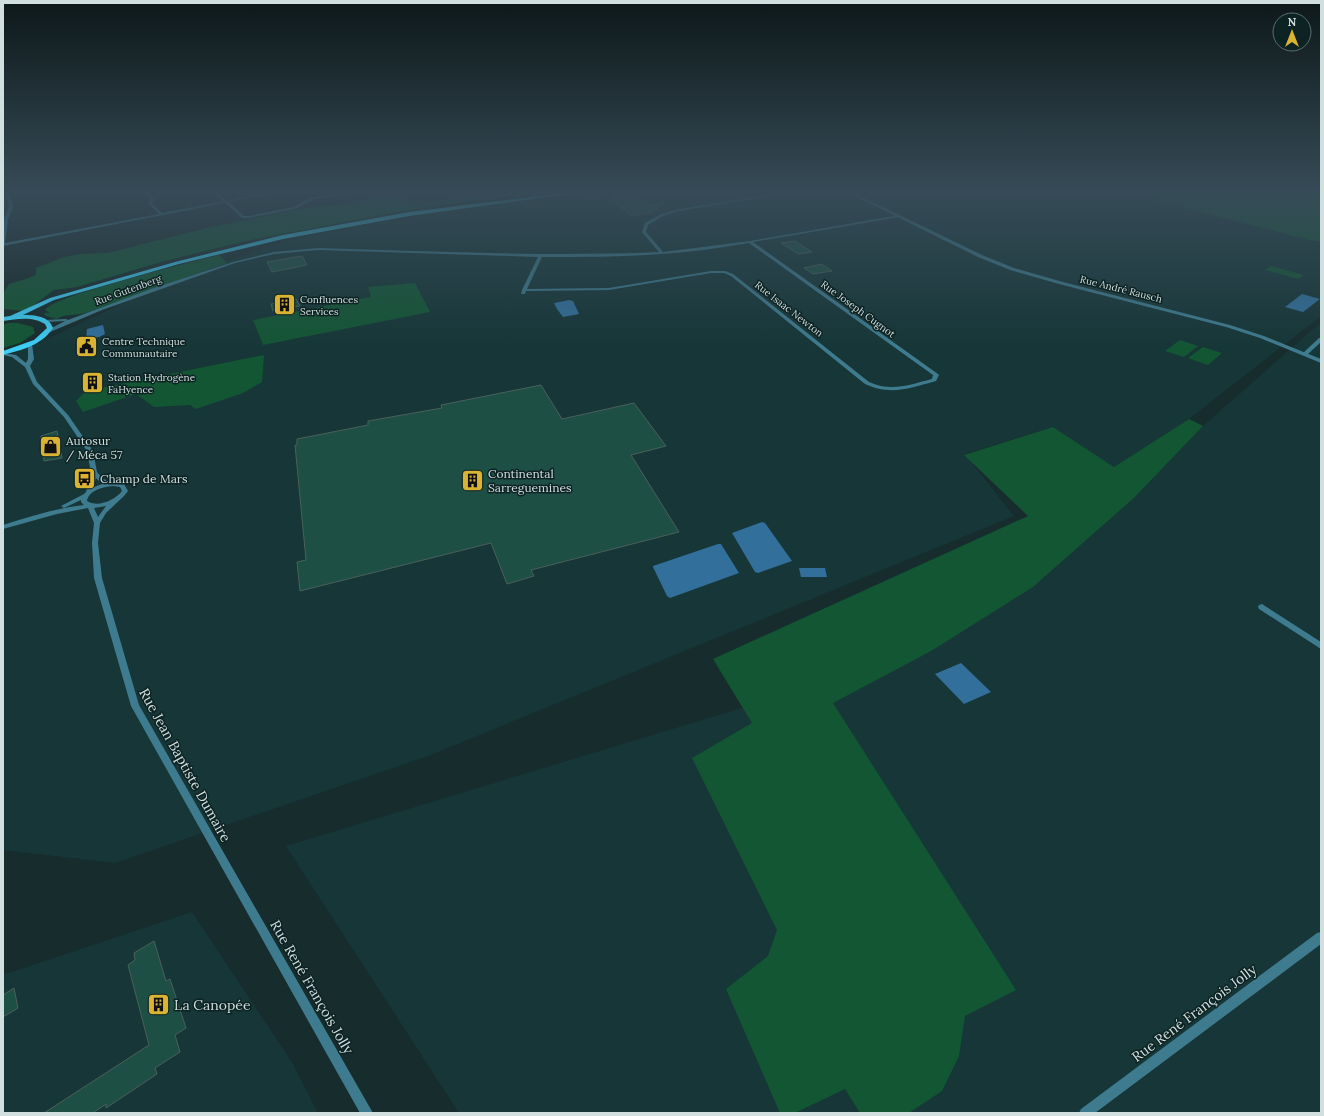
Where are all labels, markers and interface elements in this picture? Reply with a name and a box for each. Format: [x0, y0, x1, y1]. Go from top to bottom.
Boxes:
north arrow [1272, 12, 1312, 52]
text: N [1288, 15, 1297, 29]
street label: Rue Gutenberg [93, 272, 164, 308]
street label: Rue André Rausch [1079, 273, 1163, 305]
street label: Rue Isaac Newton [752, 278, 826, 340]
street label: Rue Joseph Cugnot [818, 278, 898, 340]
building icon: Confluences Services [272, 292, 298, 318]
place label: Confluences Services [300, 293, 358, 318]
public building icon: Centre Technique Communautaire [73, 334, 99, 360]
place label: Centre Technique Communautaire [102, 335, 186, 360]
building icon: Station Hydrogène FaHyence [79, 370, 105, 396]
place label: Station Hydrogène FaHyence [108, 371, 196, 396]
place label: Autosur / Méca 57 [65, 433, 123, 463]
shop icon: Autosur / Méca 57 [38, 434, 64, 460]
bus stop icon: Champ de Mars [71, 465, 97, 491]
place label: Continental Sarreguemines [488, 466, 572, 495]
building icon: Continental Sarreguemines [460, 467, 486, 493]
place label: Champ de Mars [100, 471, 188, 486]
street label: Rue Jean Baptiste Dumaire [135, 685, 235, 845]
street label: Rue René François Jolly [266, 917, 358, 1058]
street label: Rue René François Jolly [1128, 960, 1260, 1066]
building icon: La Canopée [145, 992, 171, 1018]
place label: La Canopée [174, 996, 251, 1014]

